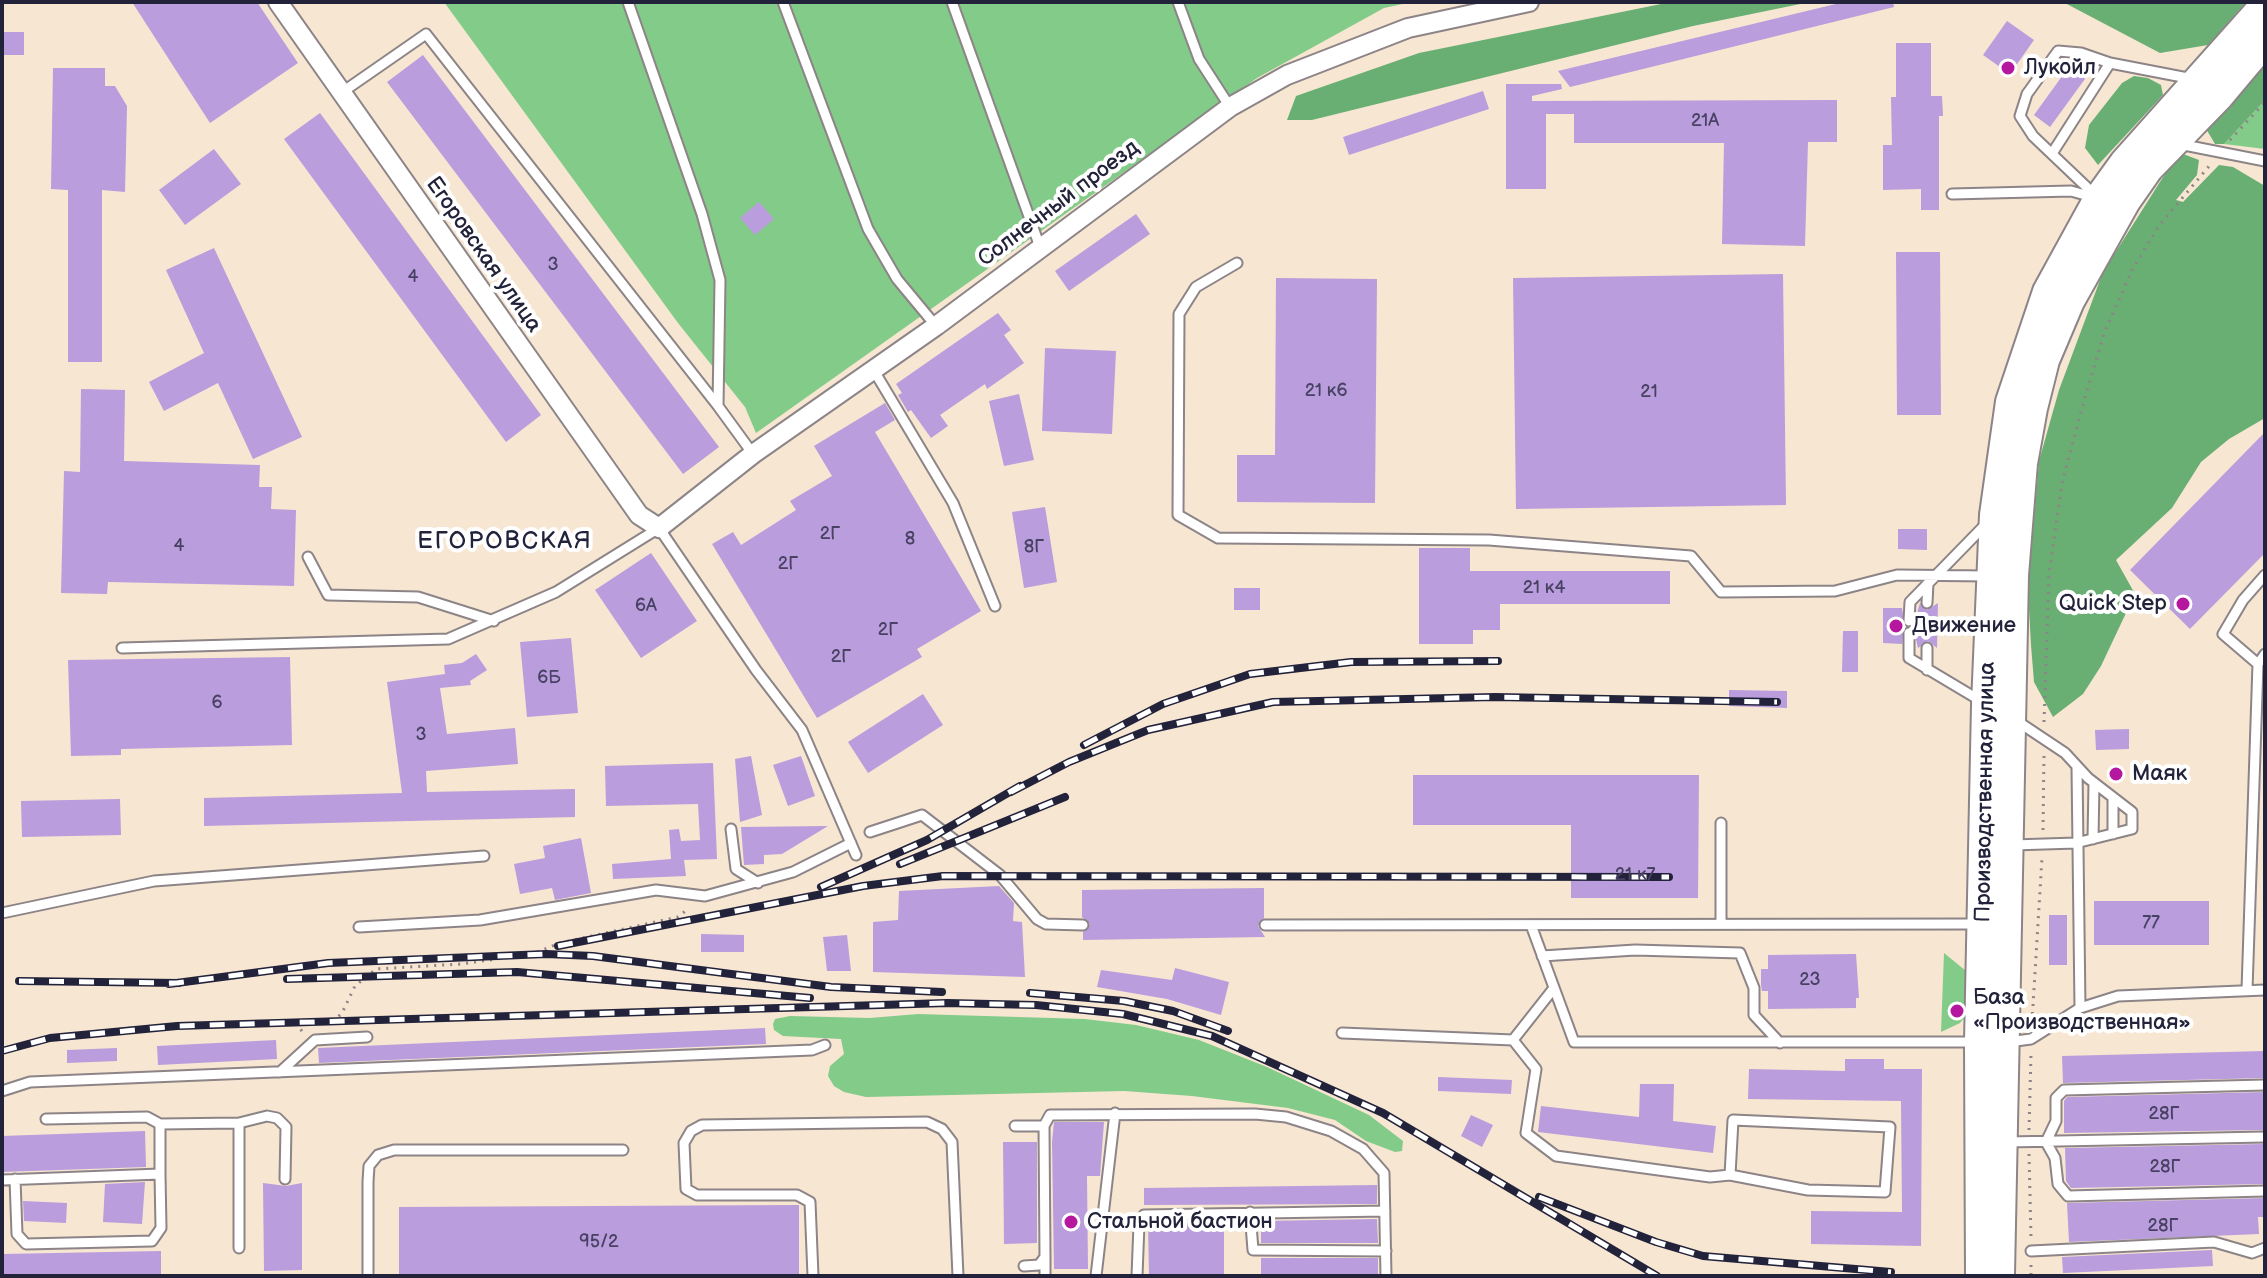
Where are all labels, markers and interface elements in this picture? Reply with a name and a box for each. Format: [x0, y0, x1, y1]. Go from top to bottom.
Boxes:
place label: Лукойл [2024, 55, 2096, 81]
marker: Лукойл [1999, 59, 2017, 77]
house number: 21А [1691, 110, 1719, 132]
street label: Солнечный проезд [973, 135, 1145, 273]
street label: Егоровская улица [420, 172, 546, 338]
house number: 3 [547, 254, 559, 276]
house number: 4 [408, 266, 418, 288]
house number: 21 к6 [1305, 380, 1347, 402]
house number: 21 [1640, 381, 1658, 403]
house number: 2Г [820, 523, 840, 545]
district label: ЕГОРОВСКАЯ [417, 528, 593, 556]
house number: 8 [905, 528, 915, 550]
house number: 4 [174, 535, 184, 557]
house number: 8Г [1024, 536, 1044, 558]
house number: 2Г [778, 553, 798, 575]
house number: 21 к4 [1523, 577, 1565, 599]
place label: Quick Step [2059, 591, 2167, 617]
house number: 6А [635, 595, 657, 617]
marker: Quick Step [2174, 595, 2192, 613]
place label: Движение [1912, 613, 2016, 639]
marker: Движение [1887, 617, 1905, 635]
house number: 2Г [878, 619, 898, 641]
house number: 2Г [831, 646, 851, 668]
street label: Производственная улица [1971, 661, 2001, 923]
house number: 6Б [537, 667, 561, 689]
house number: 6 [212, 692, 222, 714]
house number: 3 [415, 724, 427, 746]
place label: Маяк [2132, 761, 2187, 787]
marker: Маяк [2107, 765, 2125, 783]
house number: 21 к7 [1615, 864, 1655, 886]
house number: 77 [2142, 912, 2160, 934]
house number: 23 [1799, 969, 1821, 991]
place label: База «Производственная» [1973, 985, 2191, 1036]
marker: База «Производственная» [1948, 1002, 1966, 1020]
house number: 28Г [2148, 1103, 2180, 1125]
house number: 28Г [2149, 1156, 2181, 1178]
place label: Стальной бастион [1087, 1209, 1273, 1235]
marker: Стальной бастион [1062, 1213, 1080, 1231]
house number: 28Г [2147, 1215, 2179, 1237]
house number: 95/2 [579, 1231, 619, 1253]

